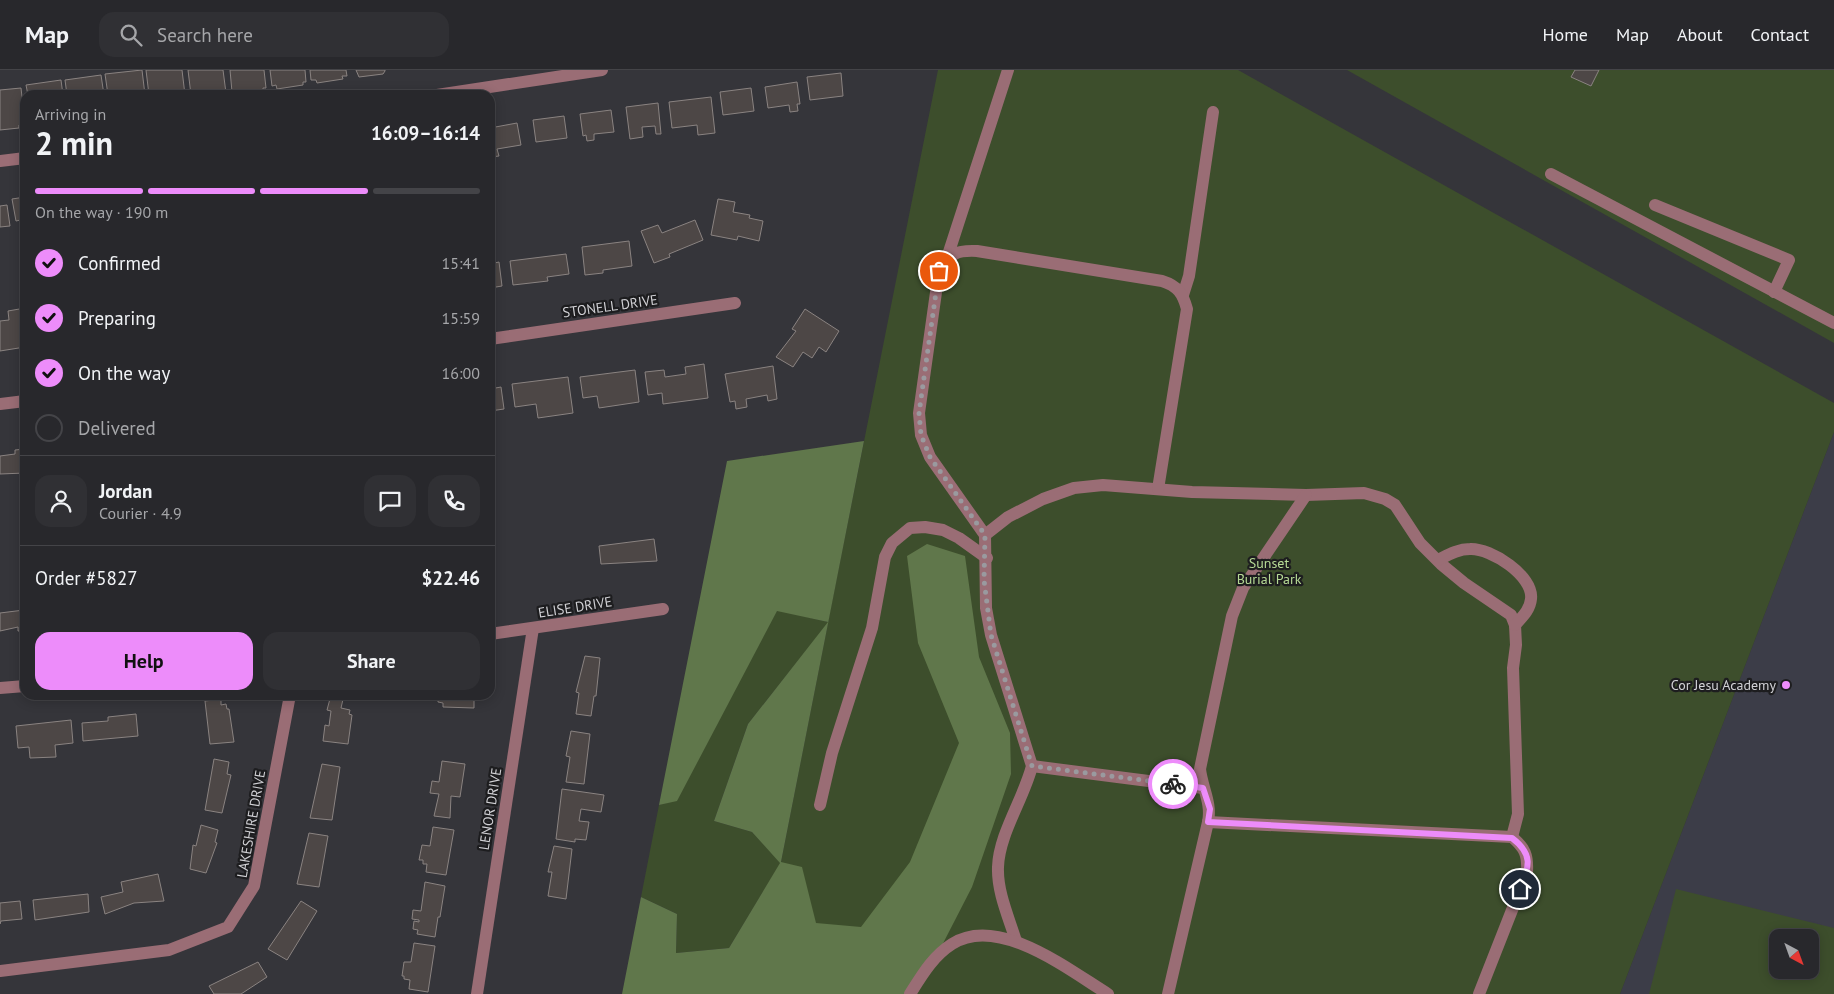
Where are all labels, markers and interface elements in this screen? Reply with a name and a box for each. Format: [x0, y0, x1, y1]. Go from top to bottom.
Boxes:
search box [99, 12, 449, 57]
text: Map [25, 19, 69, 50]
icon: search [117, 21, 145, 49]
text: Search here [157, 23, 253, 47]
text: Home [1542, 23, 1588, 46]
text: Map [1616, 23, 1649, 46]
text: About [1677, 23, 1723, 46]
text: Contact [1751, 23, 1809, 46]
text: Arriving in [35, 104, 106, 124]
text: 16:09–16:14 [371, 121, 480, 145]
text: 2 min [35, 122, 113, 164]
text: On the way · 190 m [35, 202, 168, 222]
icon: check [35, 249, 63, 277]
pin [918, 250, 960, 292]
text: Confirmed [78, 251, 161, 275]
text: 15:41 [442, 253, 480, 273]
icon: bag [925, 257, 953, 285]
street label: STONELL DRIVE [561, 290, 659, 322]
icon: check [35, 304, 63, 332]
text: Preparing [78, 306, 156, 330]
text: 15:59 [442, 308, 480, 328]
icon: check [35, 359, 63, 387]
text: On the way [78, 361, 170, 385]
text: 16:00 [442, 363, 480, 383]
text: Delivered [78, 416, 156, 440]
button: person [35, 475, 87, 527]
button: chat [364, 475, 416, 527]
button: phone [428, 475, 480, 527]
text: Jordan [99, 479, 152, 503]
text: Courier · 4.9 [99, 503, 182, 523]
park label: Sunset Burial Park [1237, 554, 1302, 588]
text: Order #5827 [35, 566, 138, 590]
text: $22.46 [421, 566, 480, 590]
street label: ELISE DRIVE [537, 592, 613, 622]
button: Help [35, 632, 253, 690]
button: Share [263, 632, 480, 690]
place label: Cor Jesu Academy [1671, 676, 1776, 694]
marker: Cor Jesu Academy [1780, 679, 1792, 691]
courier [1148, 759, 1198, 809]
street label: LENOR DRIVE [475, 767, 505, 851]
street label: LAKESHIRE DRIVE [233, 769, 269, 879]
icon: bike [1159, 770, 1187, 798]
pin [1499, 868, 1541, 910]
icon: home [1506, 875, 1534, 903]
north arrow [1769, 929, 1819, 979]
map controls [1769, 929, 1819, 979]

